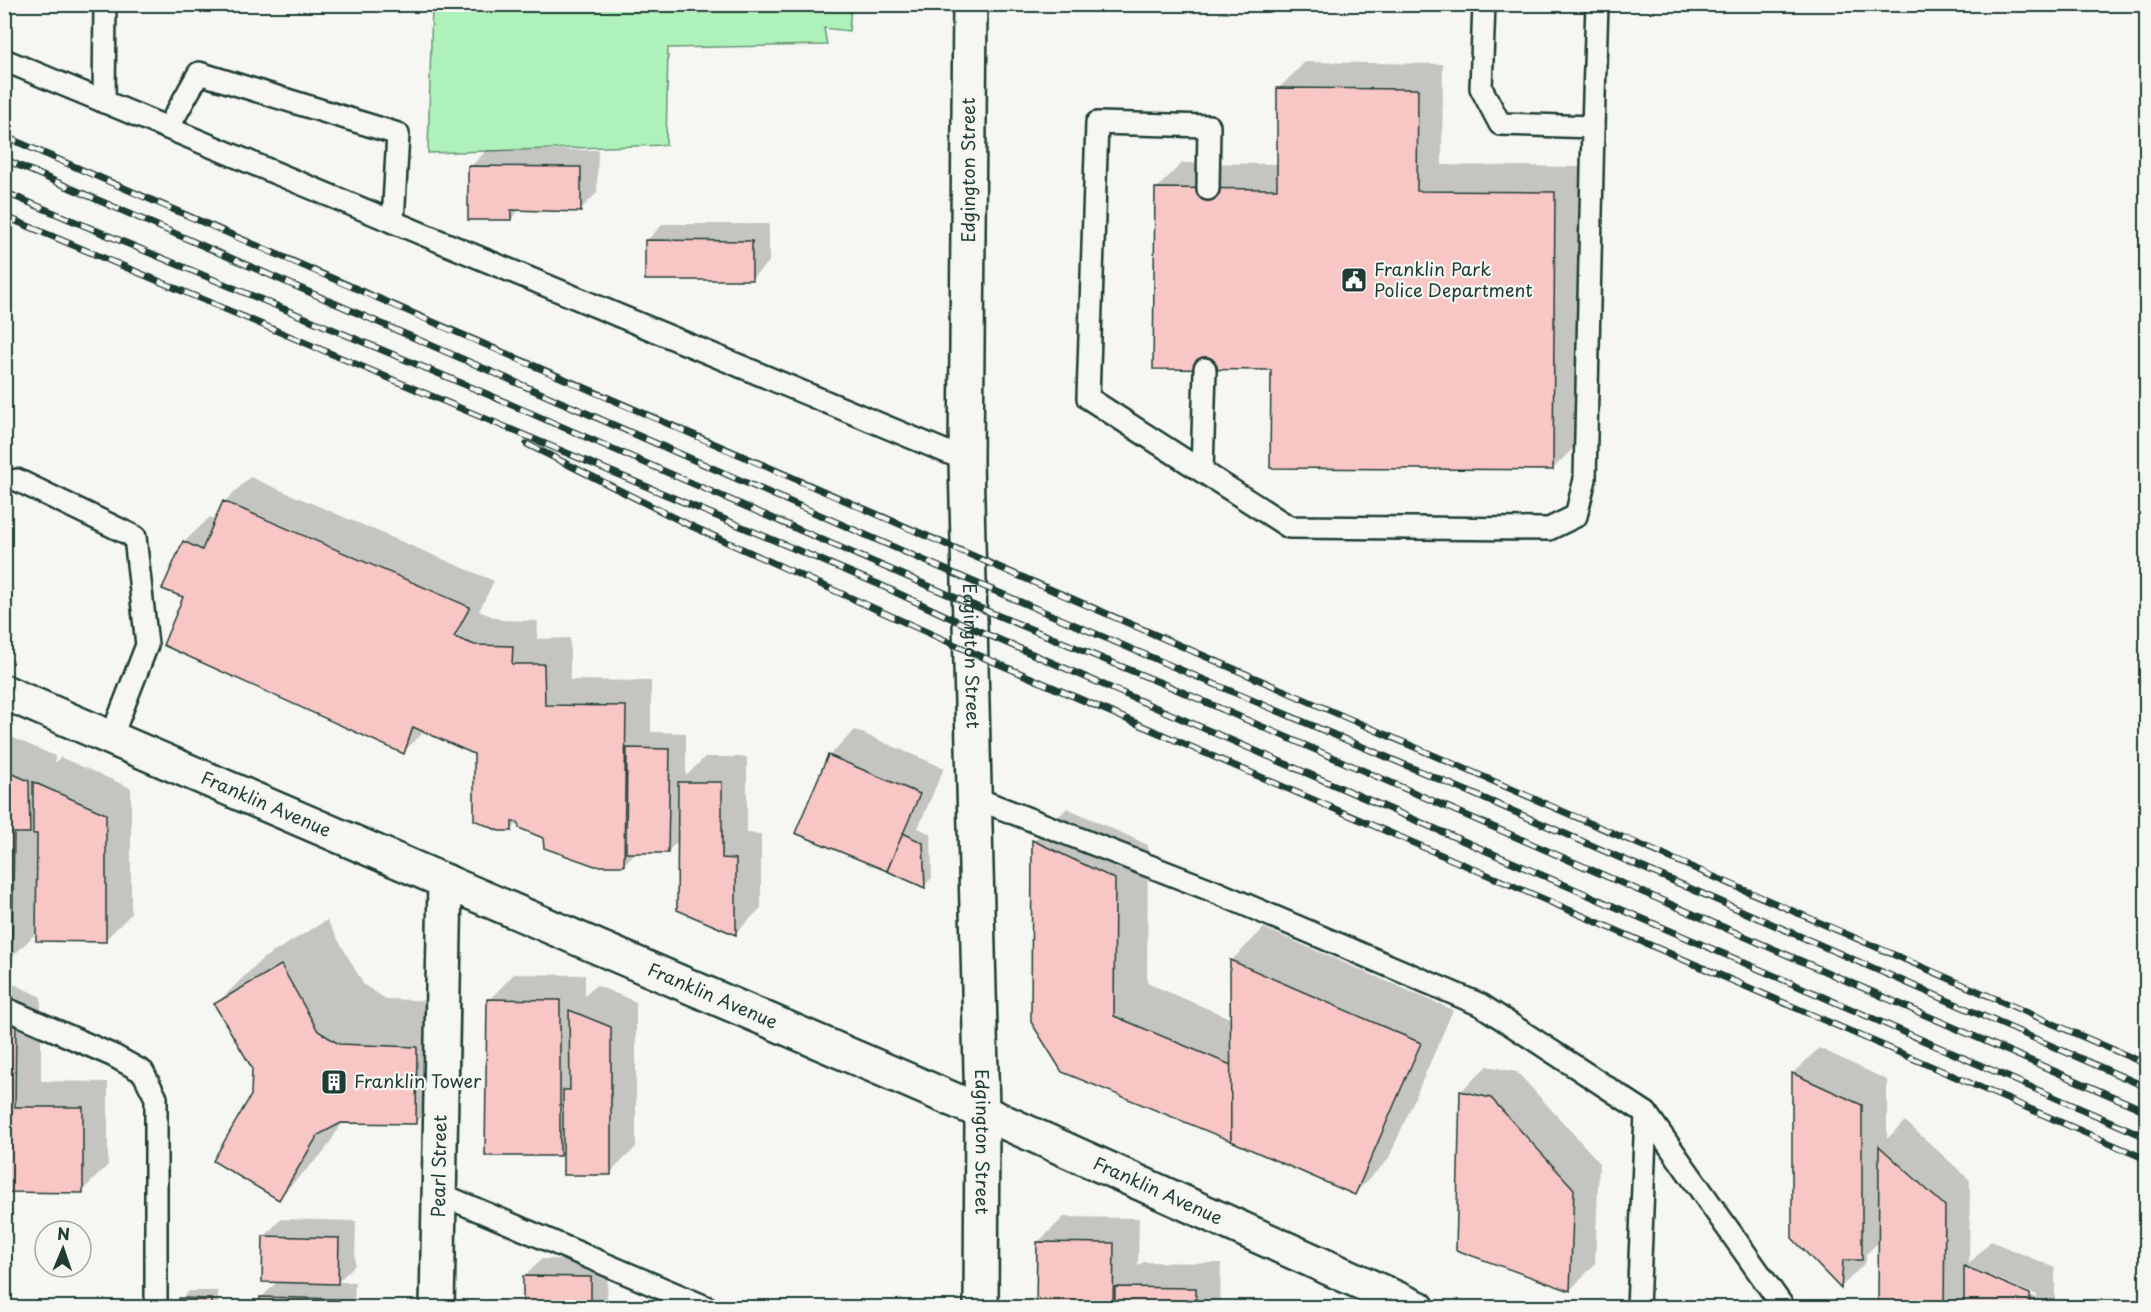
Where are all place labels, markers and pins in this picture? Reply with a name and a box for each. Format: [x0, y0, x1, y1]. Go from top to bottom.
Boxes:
place label: Franklin Park Police Department [1374, 255, 1533, 303]
public building icon: Franklin Park Police Department [1339, 265, 1369, 295]
building icon: Franklin Tower [319, 1067, 349, 1097]
place label: Franklin Tower [354, 1067, 482, 1094]

